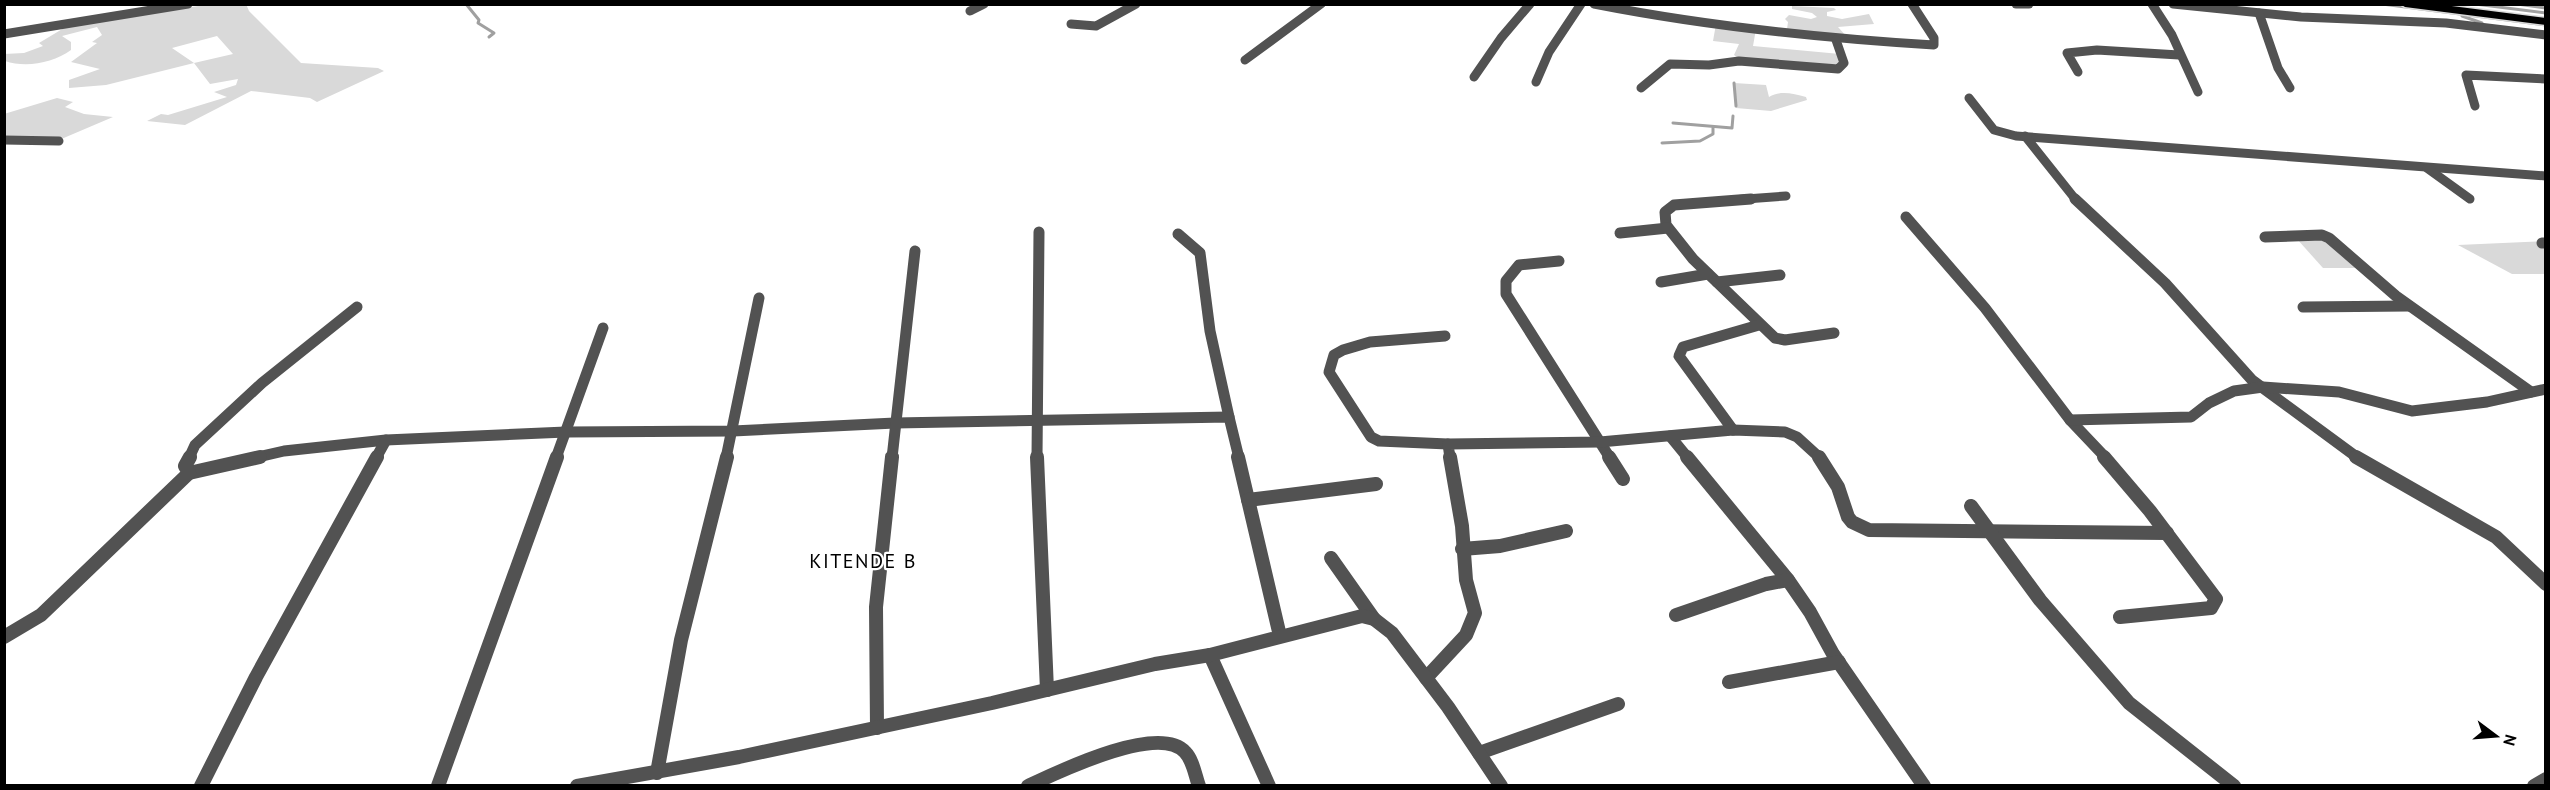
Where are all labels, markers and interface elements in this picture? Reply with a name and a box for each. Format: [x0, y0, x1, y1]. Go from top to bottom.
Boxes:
district label: KITENDE B [809, 548, 917, 574]
north arrow [2466, 706, 2526, 766]
text: N [2499, 732, 2521, 748]

